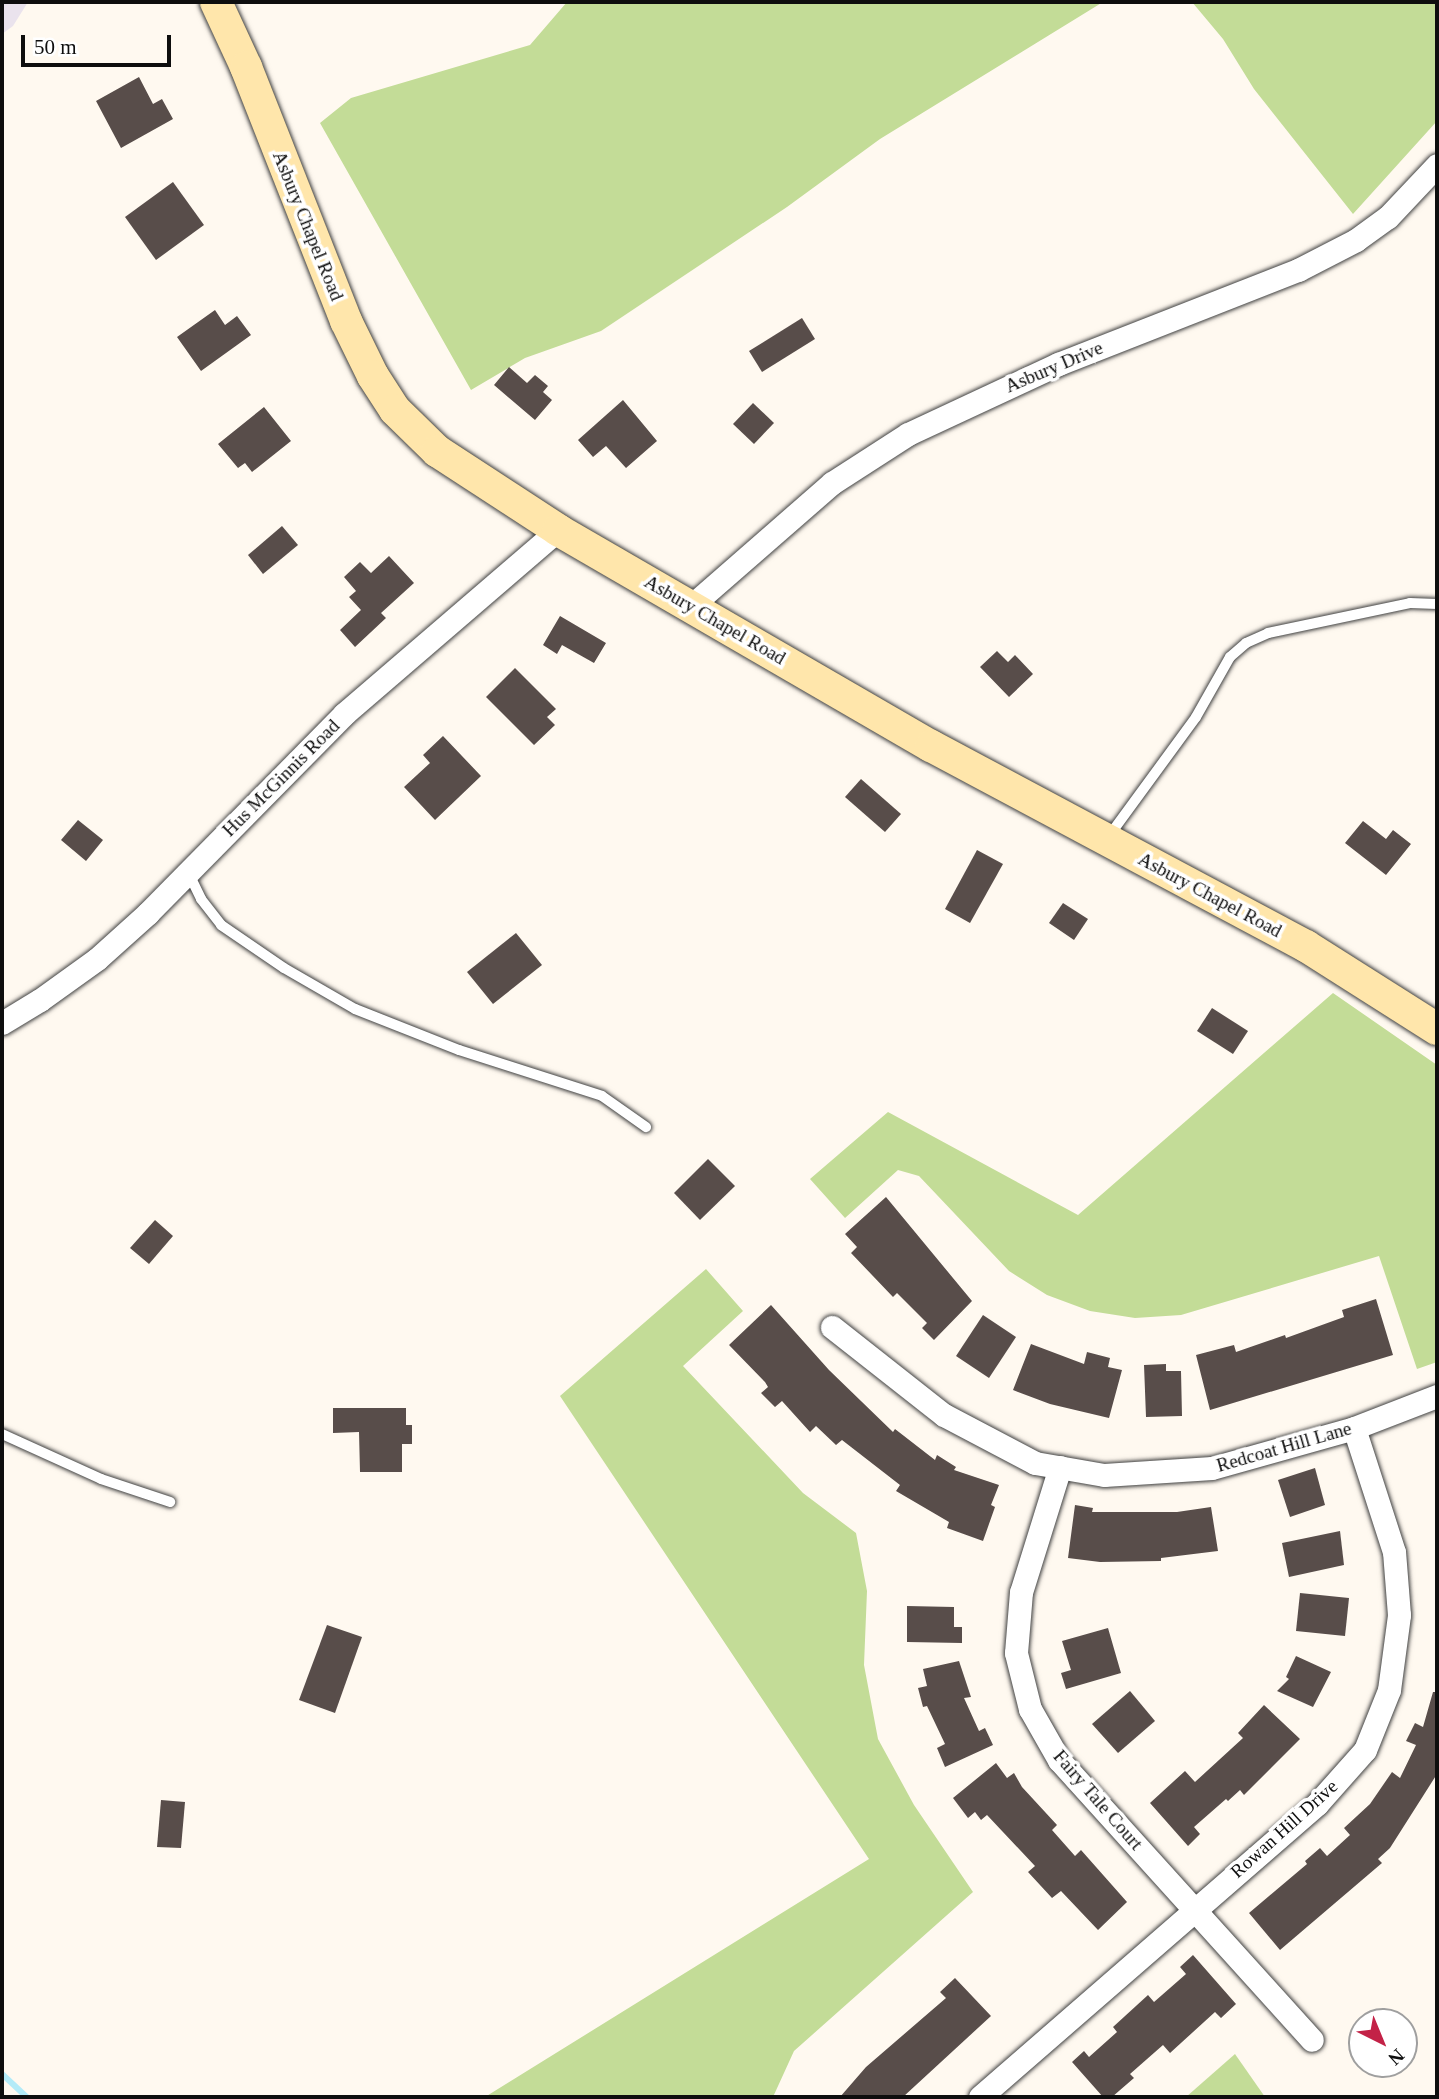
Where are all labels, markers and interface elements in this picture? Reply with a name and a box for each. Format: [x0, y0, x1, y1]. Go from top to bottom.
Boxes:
scale bar [24, 21, 175, 65]
text: 50 m [34, 35, 77, 59]
street label: Asbury Chapel Road [268, 148, 348, 304]
street label: Asbury Drive [1002, 336, 1106, 398]
street label: Asbury Chapel Road [640, 570, 790, 670]
street label: Hus McGinnis Road [218, 715, 344, 841]
street label: Asbury Chapel Road [1134, 848, 1286, 942]
street label: Redcoat Hill Lane [1214, 1417, 1354, 1477]
street label: Fairy Tale Court [1048, 1745, 1148, 1855]
street label: Rowan Hill Drive [1226, 1775, 1342, 1883]
north arrow [1348, 2008, 1418, 2078]
text: N [1384, 2045, 1408, 2070]

